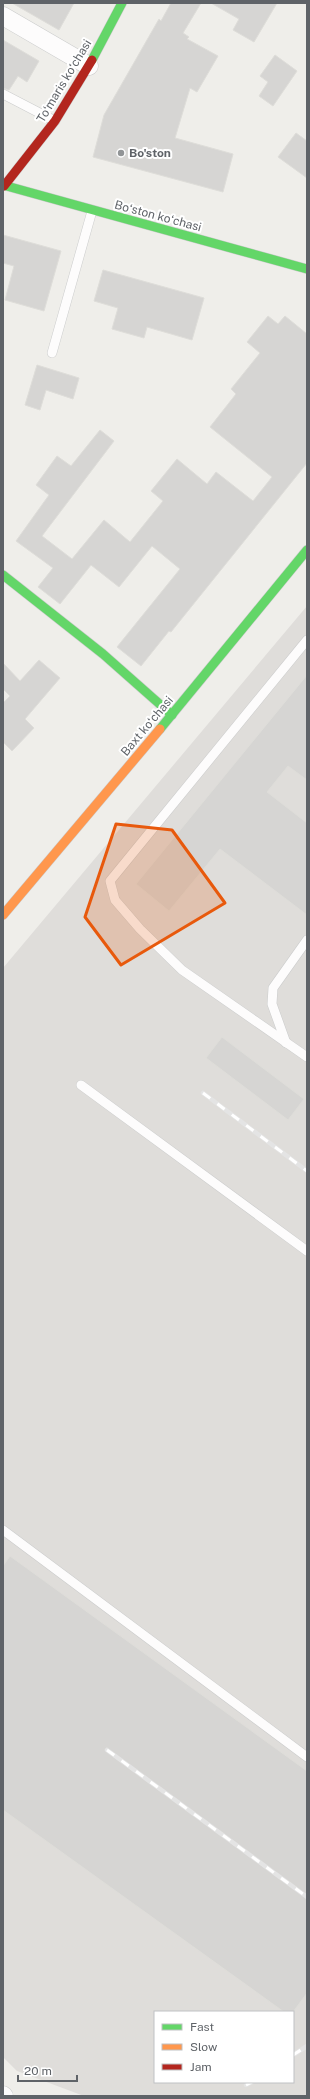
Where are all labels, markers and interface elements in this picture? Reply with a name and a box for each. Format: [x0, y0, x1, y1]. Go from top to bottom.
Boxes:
street label: Toʻmaris koʻchasi [34, 37, 94, 125]
place label: Bo'ston [129, 146, 171, 160]
marker: Bo'ston [116, 148, 126, 158]
street label: Boʻston koʻchasi [113, 198, 203, 234]
street label: Baxt koʻchasi [118, 693, 176, 759]
legend [154, 2011, 294, 2083]
text: Fast [190, 2020, 215, 2034]
text: Slow [190, 2040, 218, 2054]
scale bar [18, 2057, 77, 2083]
text: Jam [190, 2060, 212, 2074]
text: 20 m [24, 2064, 52, 2078]

